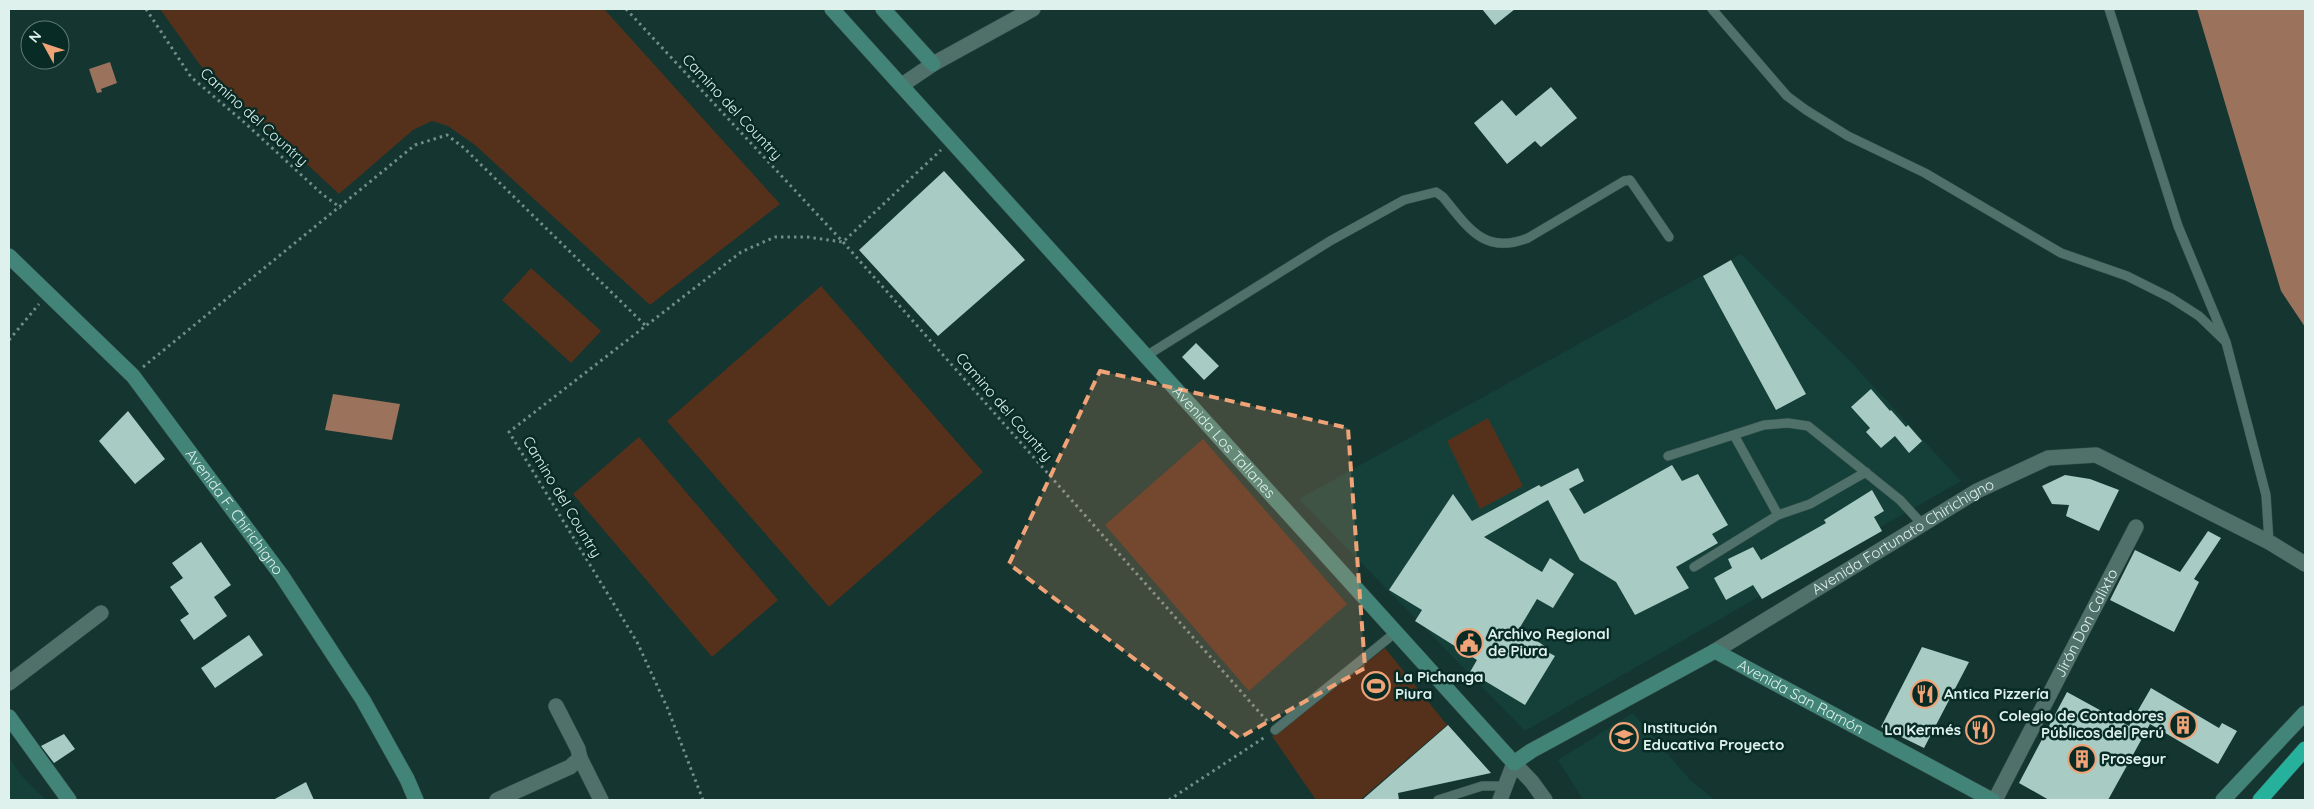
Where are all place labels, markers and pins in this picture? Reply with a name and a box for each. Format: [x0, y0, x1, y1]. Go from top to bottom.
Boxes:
place label: Archivo Regional de Piura [1488, 624, 1610, 660]
public building icon: Archivo Regional de Piura [1454, 628, 1484, 658]
place label: La Pichanga Piura [1395, 667, 1484, 703]
sports icon: La Pichanga Piura [1361, 671, 1391, 701]
restaurant icon: Antica Pizzería [1910, 679, 1940, 709]
place label: Antica Pizzería [1944, 684, 2049, 703]
place label: Colegio de Contadores Públicos del Perú [1999, 706, 2164, 742]
building icon: Colegio de Contadores Públicos del Perú [2168, 710, 2198, 740]
restaurant icon: La Kermés [1965, 715, 1995, 745]
place label: Institución Educativa Proyecto [1643, 718, 1784, 754]
place label: La Kermés [1884, 720, 1961, 739]
school or university icon: Institución Educativa Proyecto [1609, 722, 1639, 752]
building icon: Prosegur [2067, 744, 2097, 774]
place label: Prosegur [2101, 749, 2167, 768]

